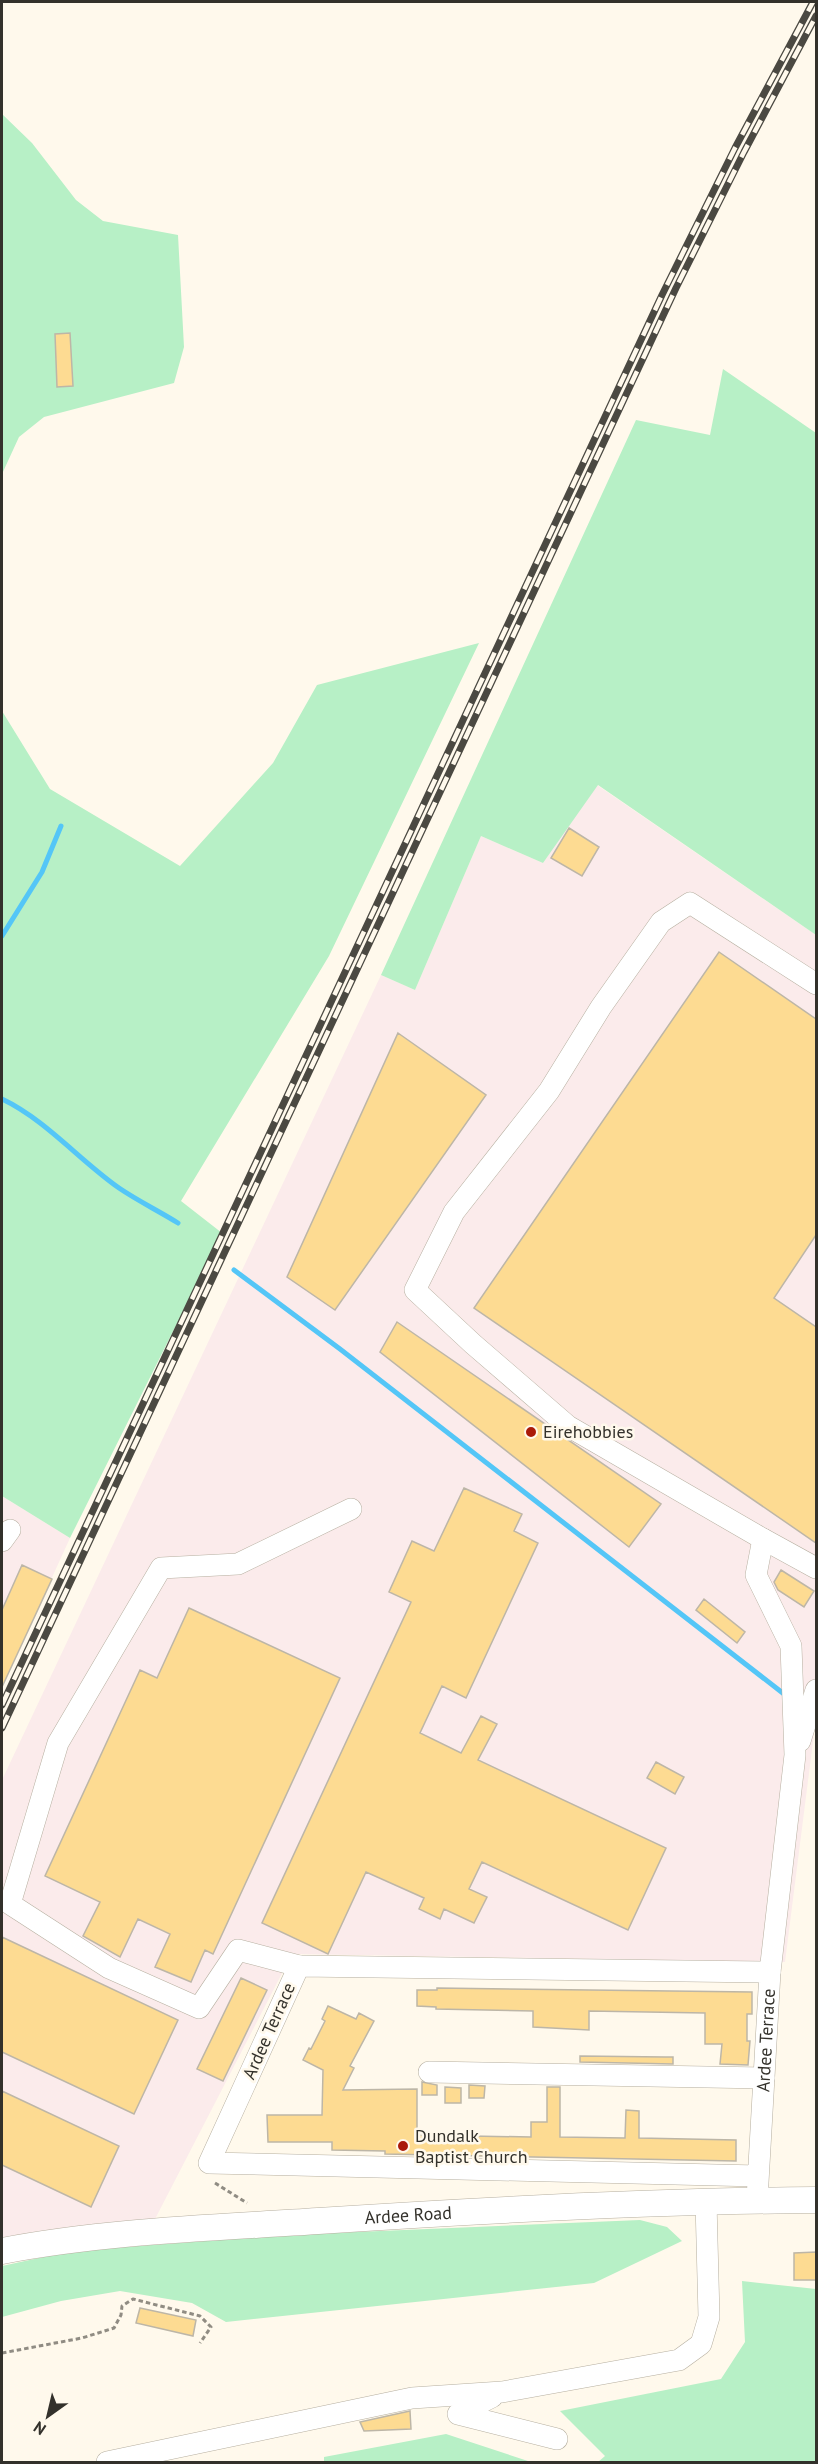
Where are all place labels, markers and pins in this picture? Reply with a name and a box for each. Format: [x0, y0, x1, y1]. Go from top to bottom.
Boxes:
place label: Eirehobbies [543, 1420, 633, 1443]
marker: Eirehobbies [524, 1425, 538, 1439]
place label: Dundalk Baptist Church [415, 2124, 528, 2168]
marker: Dundalk Baptist Church [396, 2139, 410, 2153]

